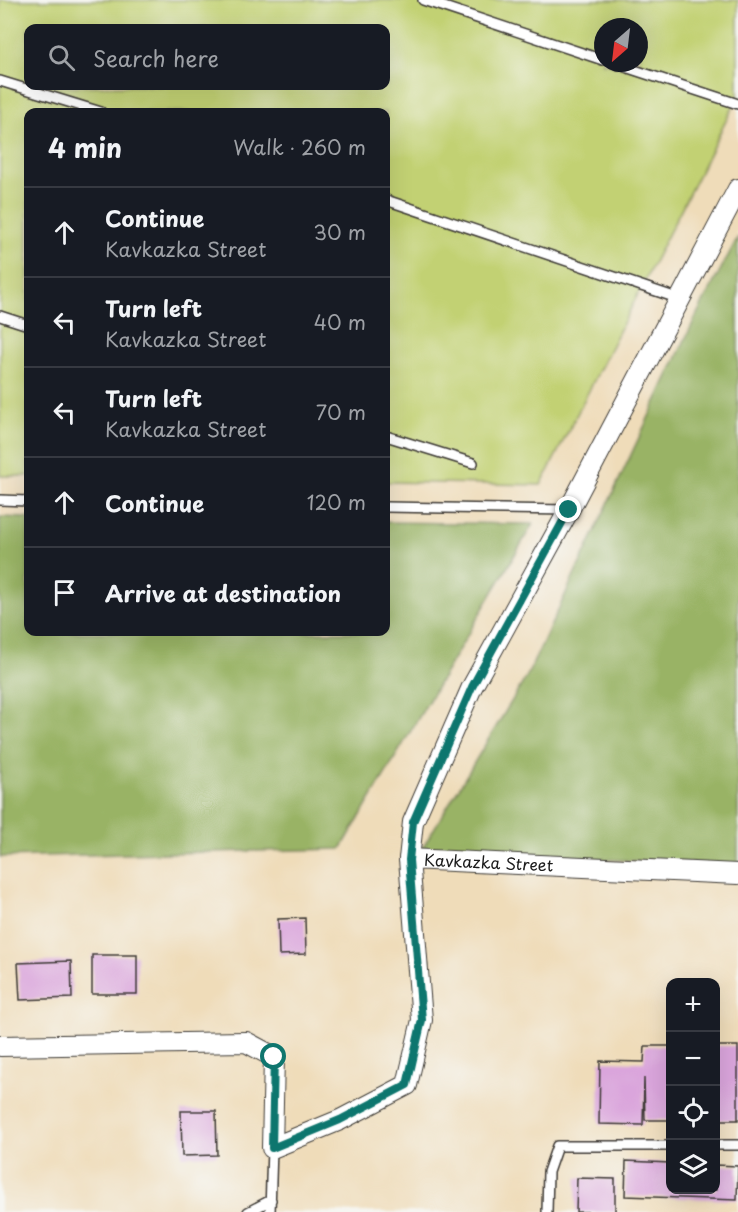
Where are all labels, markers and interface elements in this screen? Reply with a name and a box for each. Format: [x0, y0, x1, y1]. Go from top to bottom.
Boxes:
north arrow [594, 18, 648, 72]
search box [24, 24, 390, 90]
icon: search [45, 41, 78, 74]
text: Search here [93, 41, 219, 74]
text: 4 min [48, 128, 122, 167]
text: Walk · 260 m [233, 132, 366, 162]
text: Continue [105, 201, 204, 234]
icon: ahead [48, 216, 81, 249]
text: 30 m [313, 217, 366, 247]
text: Kavkazka Street [105, 234, 266, 264]
text: Turn left [105, 291, 202, 324]
icon: left [48, 306, 81, 339]
text: 40 m [314, 307, 366, 337]
text: Kavkazka Street [105, 324, 266, 354]
text: Turn left [105, 381, 202, 414]
icon: left [48, 396, 81, 429]
text: 70 m [316, 397, 366, 427]
text: Kavkazka Street [105, 414, 266, 444]
icon: ahead [48, 486, 81, 519]
text: Continue [105, 486, 204, 519]
text: 120 m [307, 487, 366, 517]
route end [555, 496, 581, 522]
icon: arrive [48, 576, 81, 609]
text: Arrive at destination [105, 576, 341, 609]
street label: Kavkazka Street [424, 847, 554, 877]
map controls [666, 978, 720, 1194]
button: + [666, 978, 720, 1032]
button: − [666, 1032, 720, 1086]
route start [260, 1043, 286, 1069]
button: locate [666, 1086, 720, 1140]
button: layers [666, 1140, 720, 1194]

